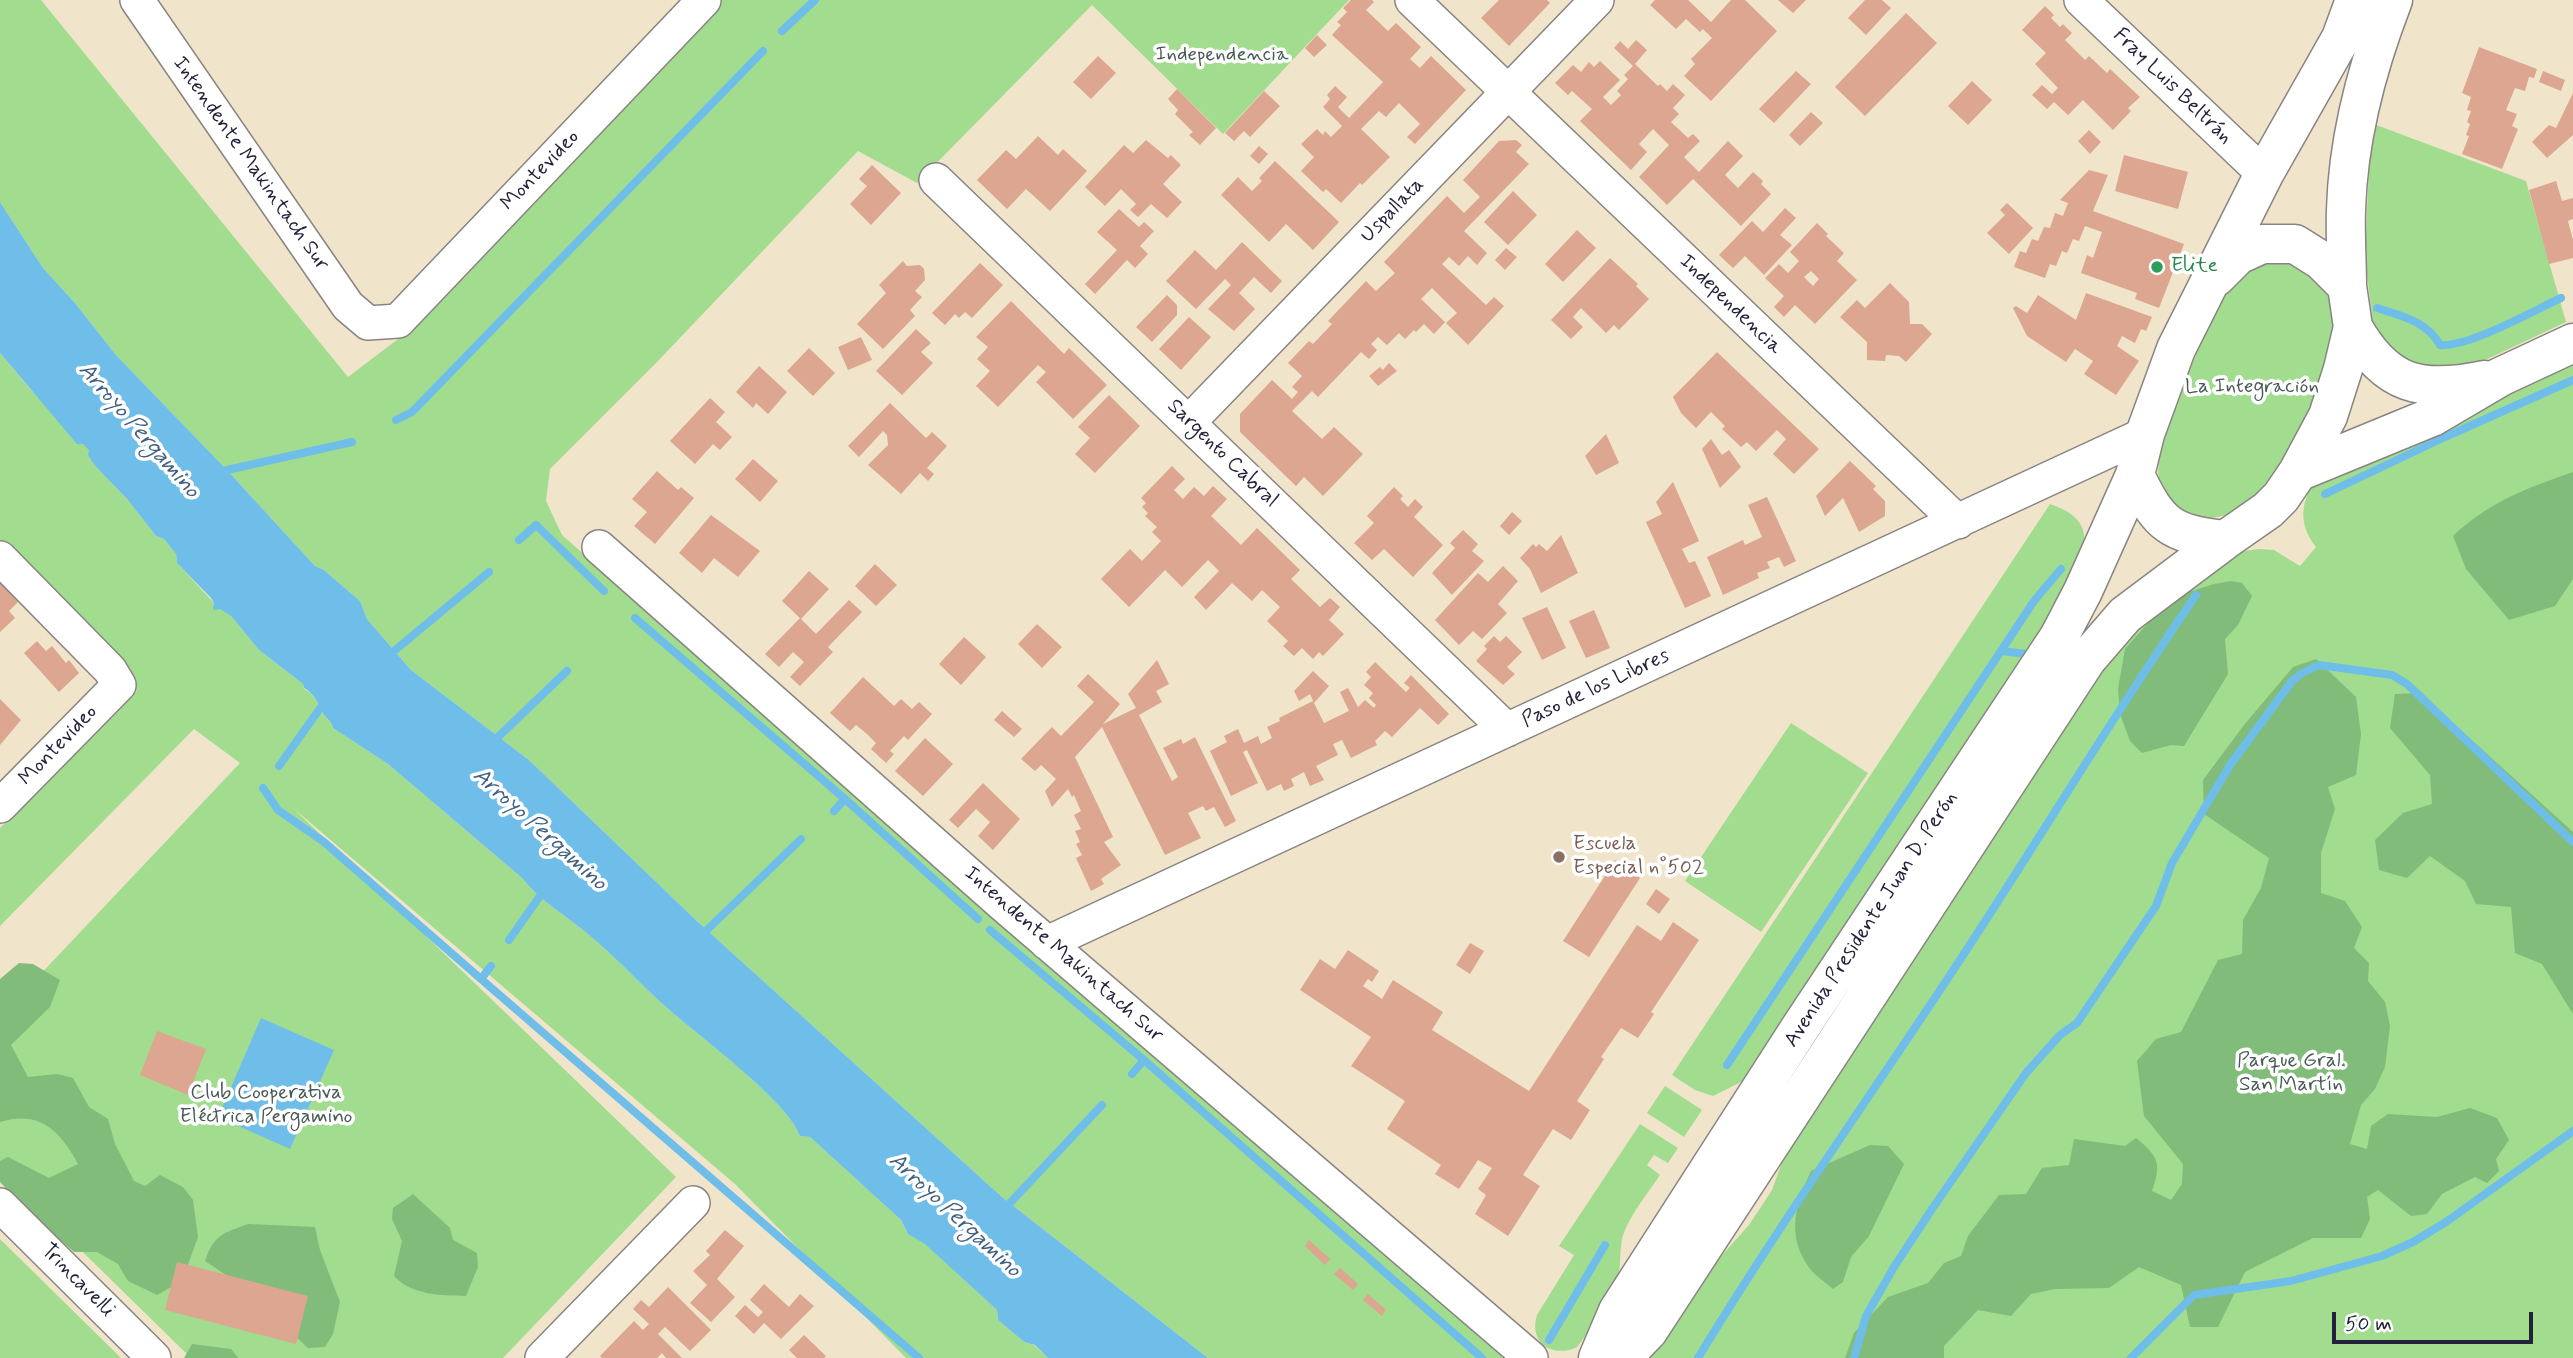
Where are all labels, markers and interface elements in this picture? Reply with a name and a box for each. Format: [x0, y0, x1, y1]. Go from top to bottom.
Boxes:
street label: Fray Luis Beltrán [2107, 24, 2237, 150]
park label: Independencia [1155, 43, 1289, 69]
street label: Intendente Makintach Sur [166, 52, 334, 276]
street label: Montevideo [496, 125, 586, 217]
street label: Uspallata [1356, 173, 1430, 249]
street label: Independencia [1673, 250, 1787, 360]
place label: Elite [2171, 254, 2218, 280]
marker: Elite [2149, 259, 2165, 275]
water label: Arroyo Pergamino [72, 357, 204, 505]
park label: La Integración [2185, 375, 2319, 401]
street label: Sargento Cabral [1161, 395, 1283, 513]
street label: Paso de los Libres [1518, 644, 1674, 734]
street label: Montevideo [14, 700, 104, 792]
water label: Arroyo Pergamino [466, 763, 612, 897]
street label: Avenida Presidente Juan D. Perón [1780, 787, 1964, 1053]
place label: Escuela Especial n°502 [1573, 832, 1704, 882]
marker: Escuela Especial n°502 [1551, 849, 1567, 865]
street label: Intendente Makintach Sur [958, 862, 1168, 1048]
park label: Parque Gral. San Martín [2237, 1049, 2345, 1099]
park label: Club Cooperativa Eléctrica Pergamino [179, 1081, 353, 1131]
water label: Arroyo Pergamino [882, 1148, 1026, 1284]
street label: Trincavelli [35, 1239, 119, 1323]
scale bar [2335, 1298, 2536, 1342]
text: 50 m [2345, 1310, 2392, 1338]

